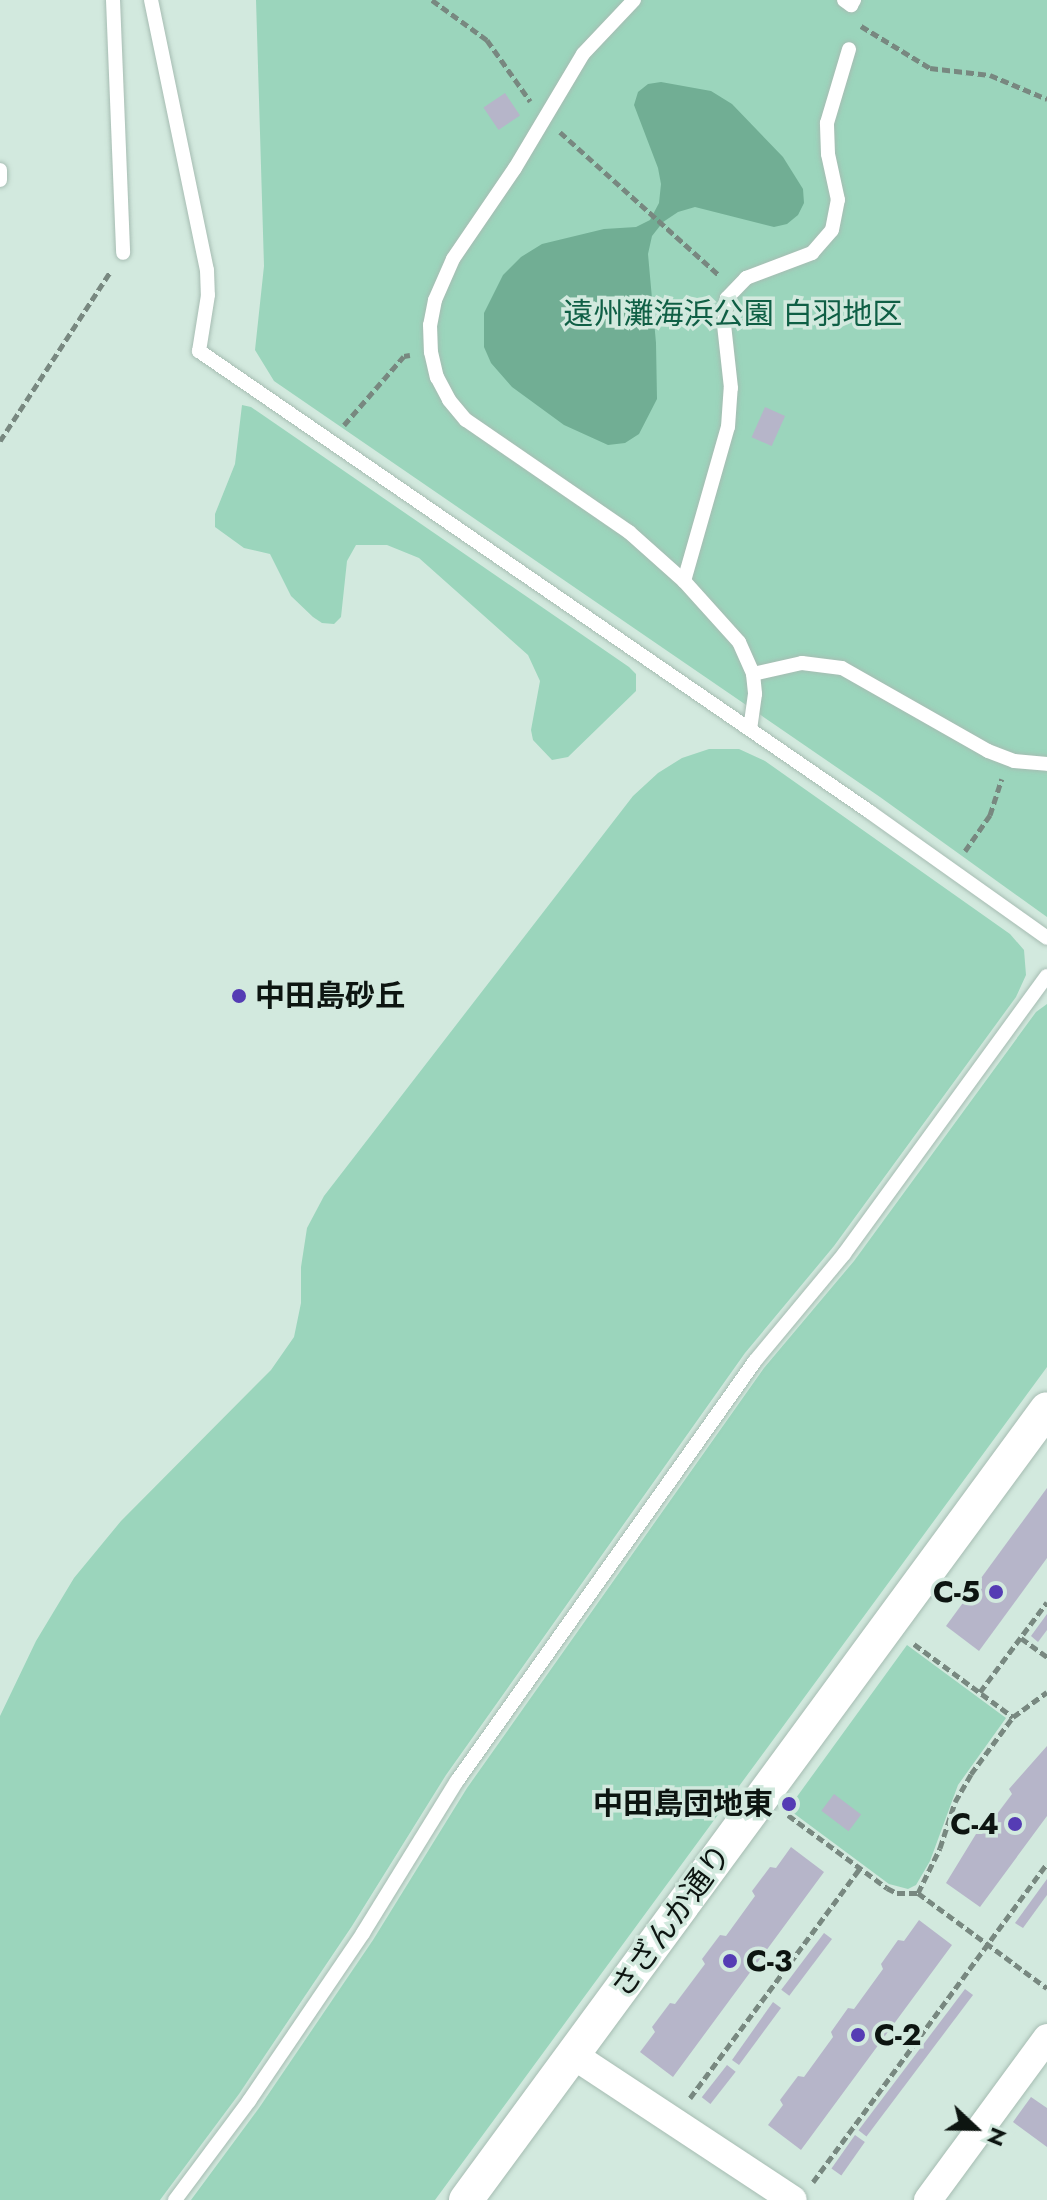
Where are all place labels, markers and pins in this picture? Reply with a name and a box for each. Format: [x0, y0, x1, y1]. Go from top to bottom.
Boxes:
place label: 中田島砂丘 [255, 978, 405, 1014]
marker: 中田島砂丘 [230, 987, 248, 1005]
place label: C-5 [933, 1574, 980, 1610]
marker: C-5 [987, 1583, 1005, 1601]
place label: 中田島団地東 [593, 1786, 773, 1822]
marker: 中田島団地東 [780, 1795, 798, 1813]
place label: C-4 [950, 1806, 999, 1842]
marker: C-4 [1006, 1815, 1024, 1833]
place label: C-3 [746, 1943, 792, 1979]
marker: C-3 [721, 1952, 739, 1970]
place label: C-2 [874, 2017, 921, 2053]
marker: C-2 [849, 2026, 867, 2044]

